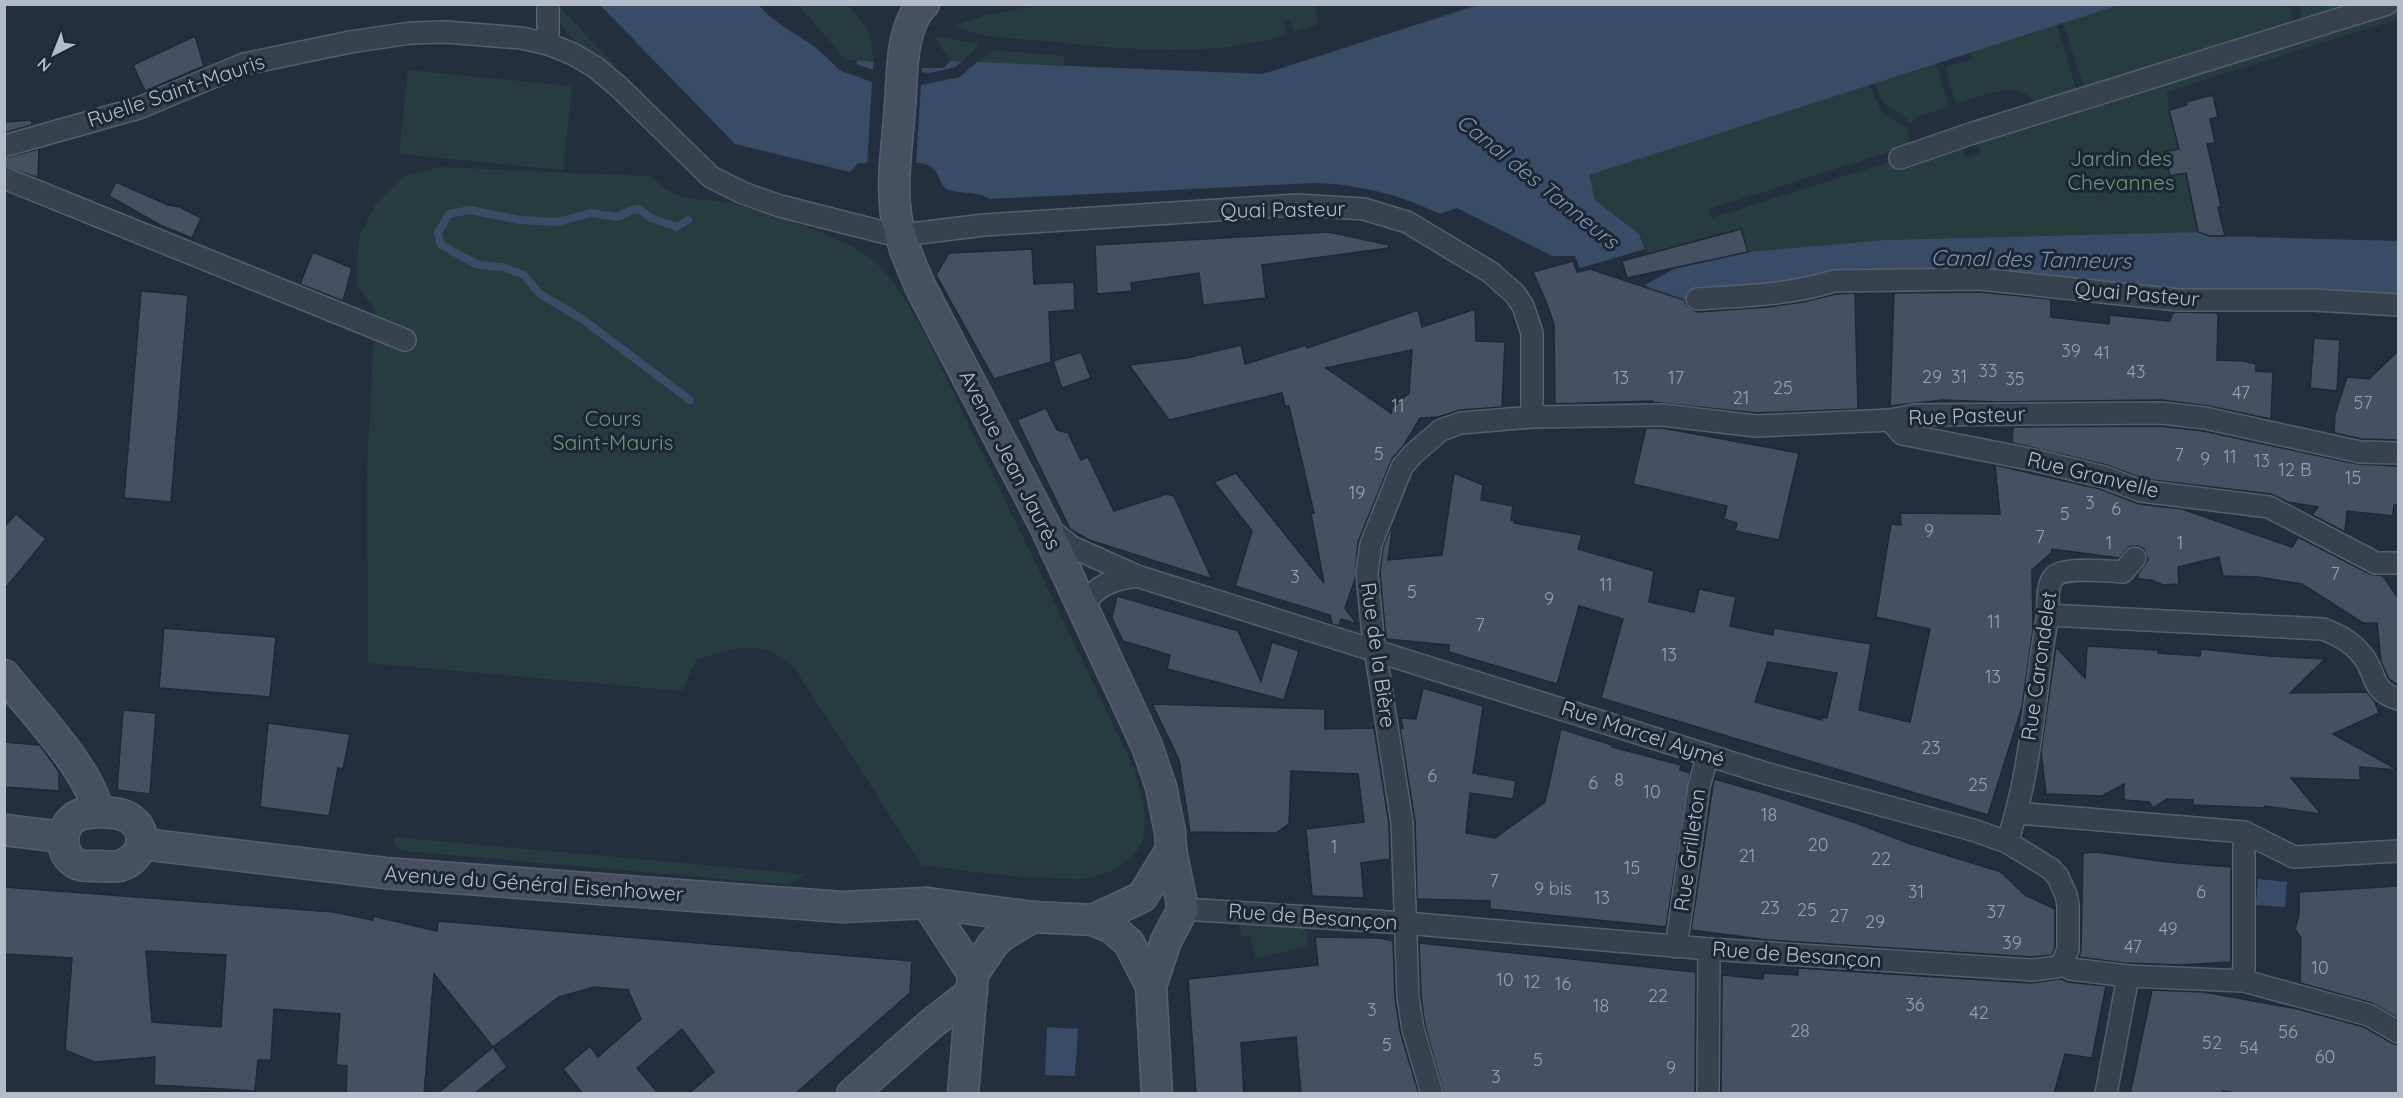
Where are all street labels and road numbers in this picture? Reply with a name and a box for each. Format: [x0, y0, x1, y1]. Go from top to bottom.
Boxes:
street label: Ruelle Saint-Mauris [84, 48, 268, 133]
street label: Quai Pasteur [1220, 195, 1346, 223]
street label: Quai Pasteur [2074, 275, 2201, 311]
street label: Avenue Jean Jaurès [954, 365, 1067, 554]
street label: Rue Pasteur [1908, 400, 2026, 430]
street label: Rue Granvelle [2025, 445, 2162, 503]
street label: Rue de la Bière [1356, 580, 1402, 729]
street label: Rue Carondelet [2015, 590, 2061, 742]
street label: Rue Marcel Aymé [1558, 694, 1728, 772]
street label: Rue Grilleton [1668, 787, 1710, 913]
street label: Avenue du Général Eisenhower [383, 860, 685, 906]
street label: Rue de Besançon [1227, 897, 1399, 935]
street label: Rue de Besançon [1711, 935, 1883, 973]

